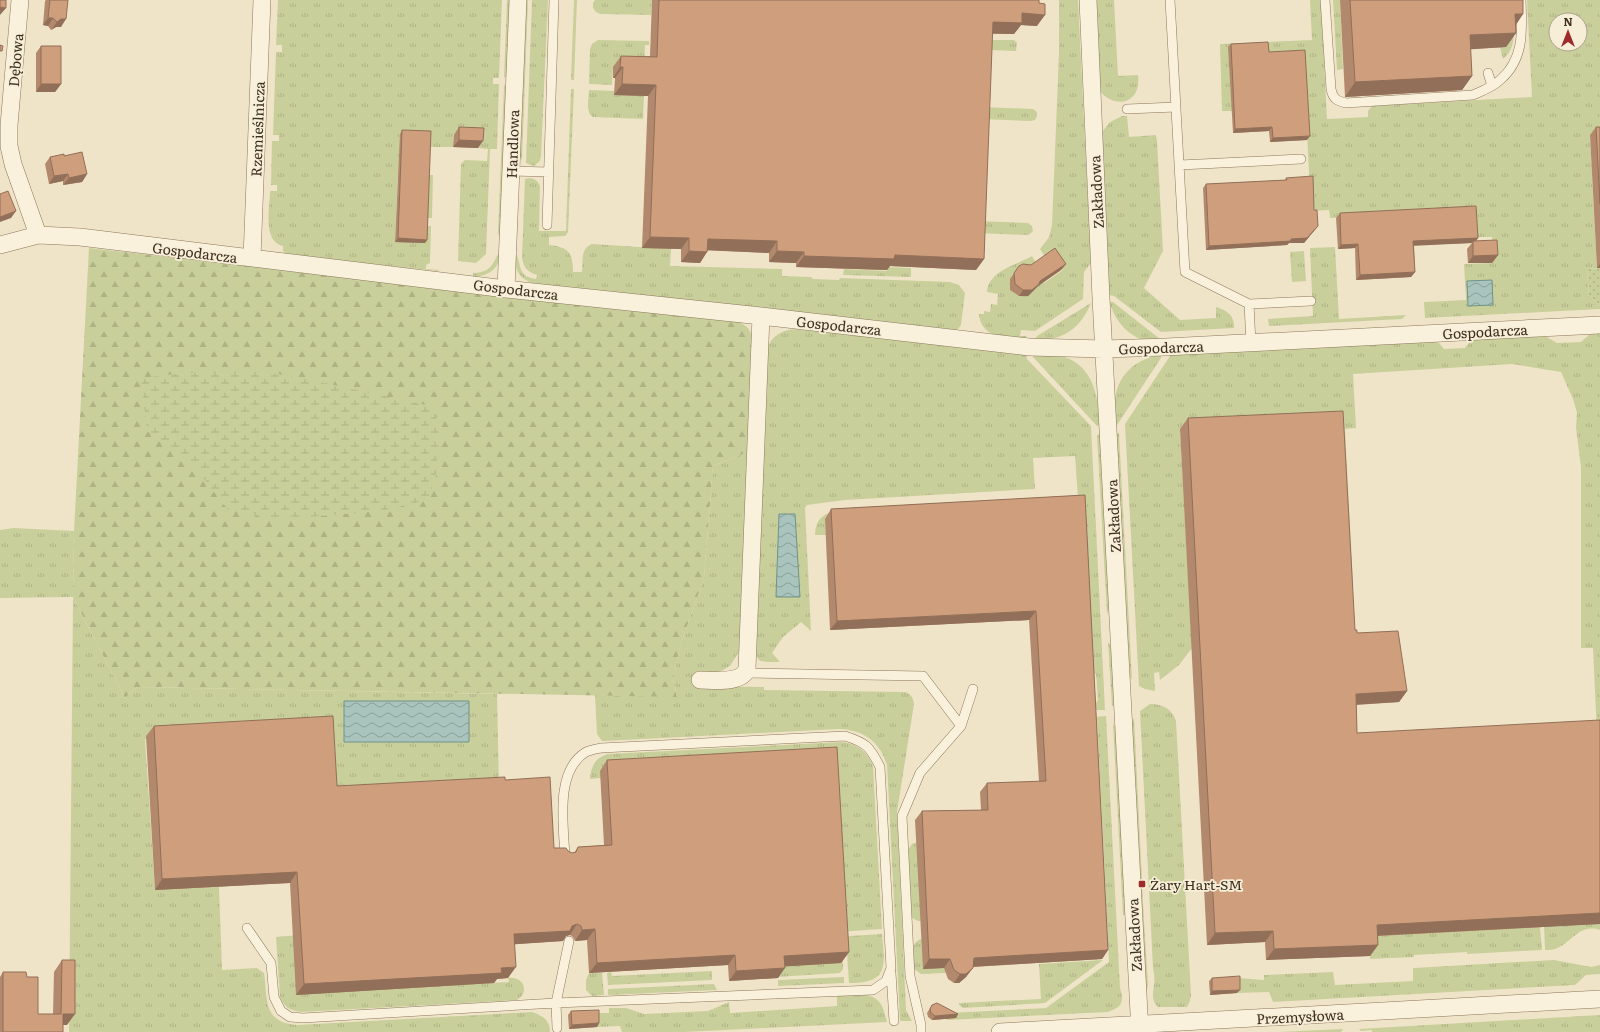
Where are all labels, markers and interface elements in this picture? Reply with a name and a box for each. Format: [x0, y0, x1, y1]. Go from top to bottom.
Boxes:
north arrow [1548, 12, 1588, 52]
text: N [1563, 13, 1573, 29]
street label: Dębowa [3, 32, 27, 88]
street label: Rzemieślnicza [245, 80, 269, 177]
street label: Handlowa [501, 109, 523, 179]
street label: Zakładowa [1084, 154, 1108, 229]
street label: Gospodarcza [151, 237, 239, 267]
street label: Gospodarcza [472, 274, 560, 304]
street label: Gospodarcza [795, 311, 883, 339]
street label: Gospodarcza [1442, 319, 1529, 343]
street label: Gospodarcza [1118, 335, 1205, 358]
street label: Zakładowa [1101, 478, 1125, 553]
place label: Żary Hart-SM [1150, 874, 1242, 894]
marker: Żary Hart-SM [1137, 879, 1147, 889]
street label: Zakładowa [1122, 897, 1146, 972]
street label: Przemysłowa [1256, 1004, 1345, 1028]

